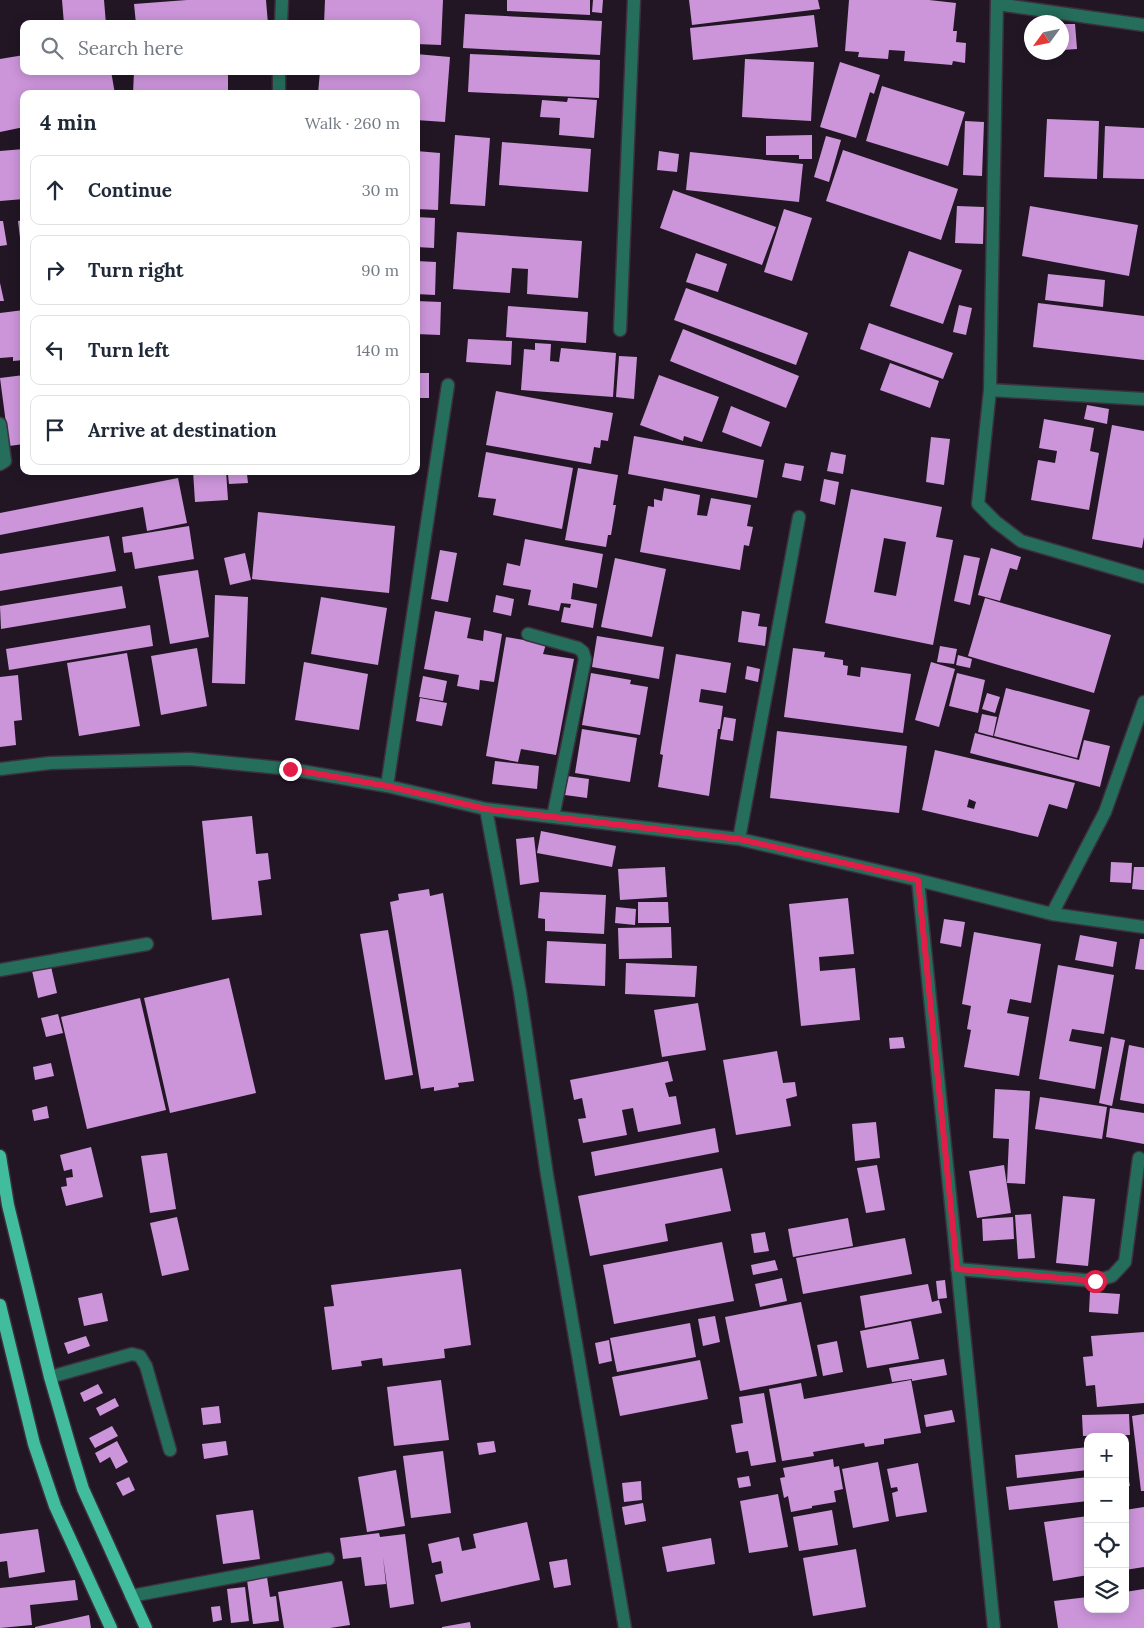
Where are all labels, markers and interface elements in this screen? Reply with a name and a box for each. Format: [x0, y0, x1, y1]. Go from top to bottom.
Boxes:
north arrow [1024, 15, 1069, 60]
search box [20, 20, 420, 75]
icon: search [38, 34, 66, 62]
text: Search here [78, 36, 184, 60]
text: 4 min [40, 109, 97, 136]
text: Walk · 260 m [305, 113, 400, 133]
icon: ahead [41, 176, 69, 204]
text: Continue [88, 178, 172, 202]
text: 30 m [362, 180, 399, 200]
icon: right [41, 256, 69, 284]
text: Turn right [88, 258, 184, 282]
text: 90 m [361, 260, 399, 280]
icon: left [41, 336, 69, 364]
text: Turn left [88, 338, 169, 362]
text: 140 m [356, 340, 399, 360]
icon: arrive [41, 416, 69, 444]
text: Arrive at destination [88, 418, 277, 442]
route end [279, 758, 302, 781]
route start [1084, 1270, 1107, 1293]
map controls [1084, 1433, 1129, 1613]
button: + [1084, 1433, 1129, 1478]
button: − [1084, 1478, 1129, 1523]
button: locate [1084, 1523, 1129, 1568]
button: layers [1084, 1568, 1129, 1613]

